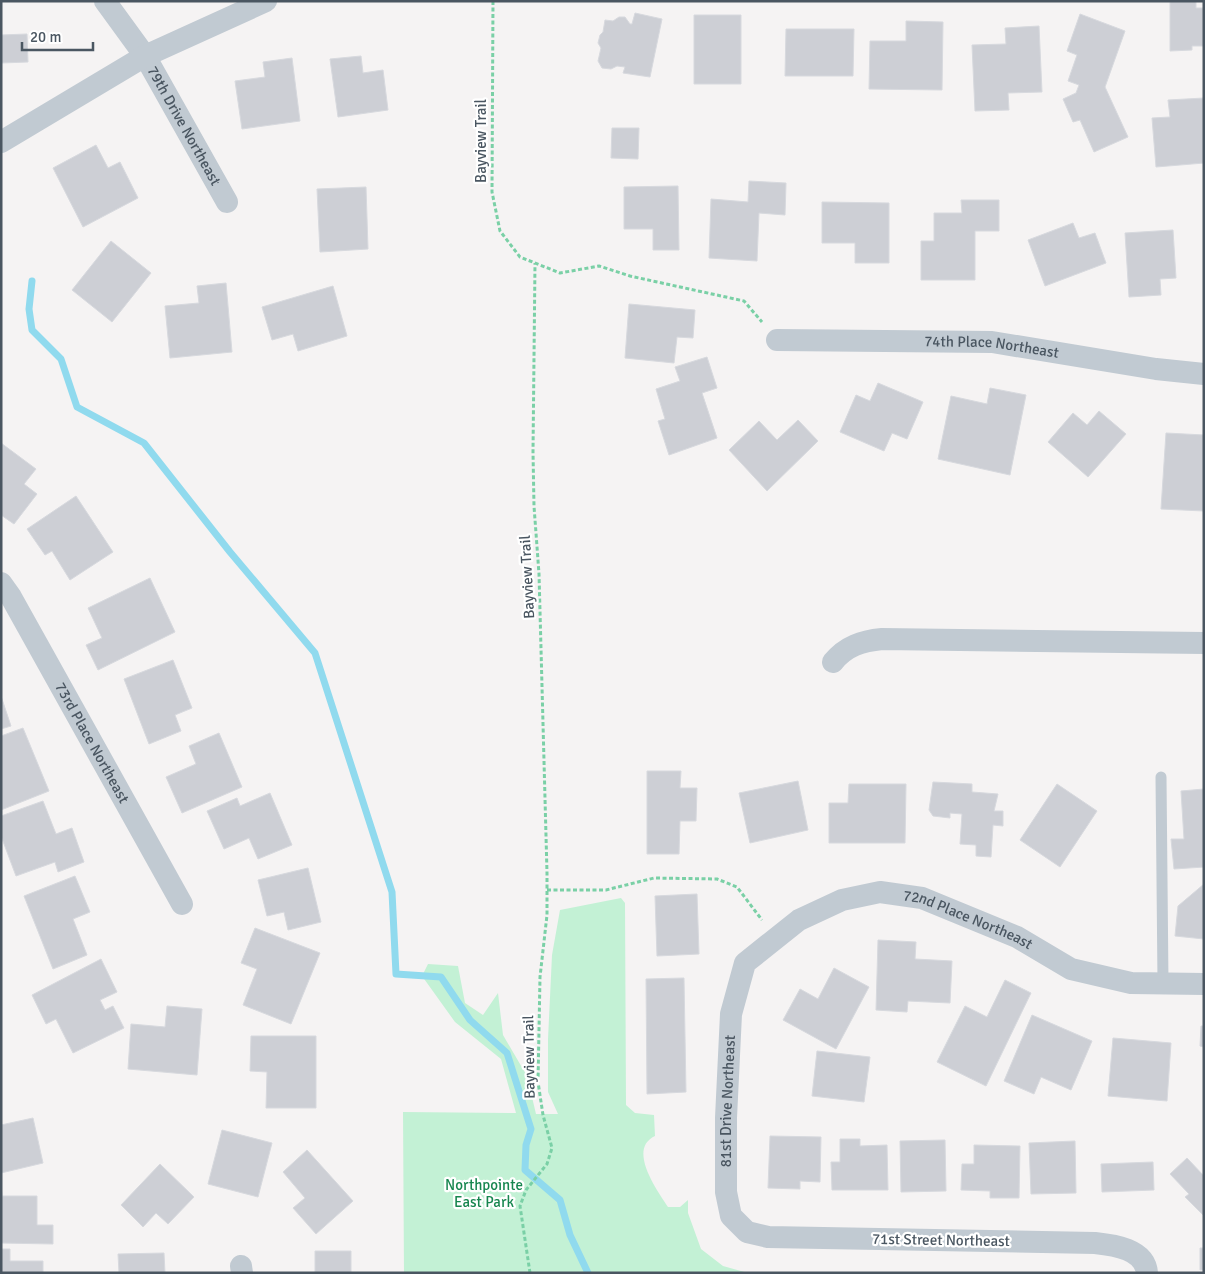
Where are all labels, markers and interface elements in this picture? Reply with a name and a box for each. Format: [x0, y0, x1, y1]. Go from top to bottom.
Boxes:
scale bar [22, 20, 94, 52]
text: 20 m [30, 28, 61, 46]
street label: 79th Drive Northeast [143, 63, 225, 189]
street label: Bayview Trail [472, 99, 490, 183]
street label: 74th Place Northeast [924, 332, 1060, 362]
street label: Bayview Trail [516, 535, 538, 619]
street label: 73rd Place Northeast [51, 679, 133, 806]
street label: 72nd Place Northeast [902, 886, 1036, 953]
street label: Bayview Trail [519, 1015, 539, 1099]
street label: 81st Drive Northeast [717, 1034, 739, 1167]
park label: Northpointe East Park [445, 1176, 523, 1211]
street label: 71st Street Northeast [872, 1230, 1010, 1250]

